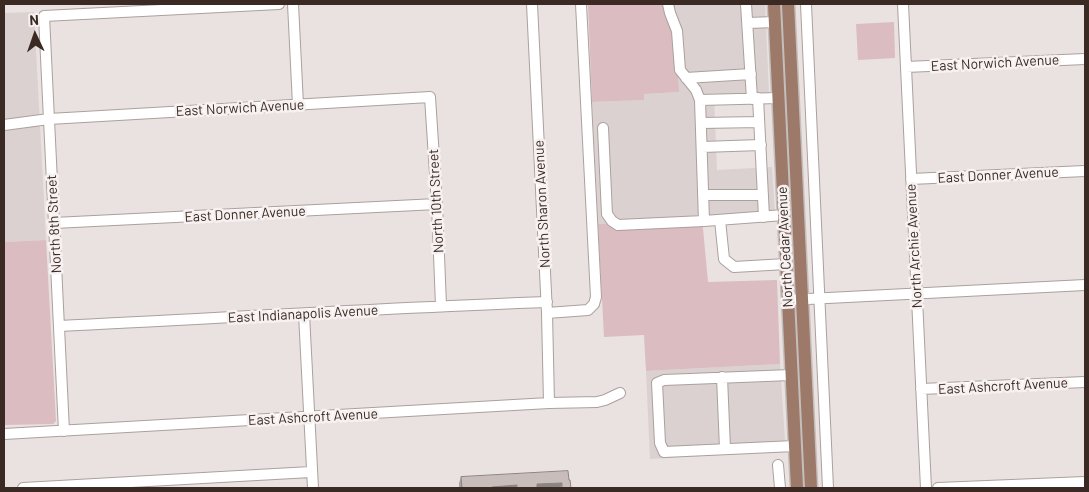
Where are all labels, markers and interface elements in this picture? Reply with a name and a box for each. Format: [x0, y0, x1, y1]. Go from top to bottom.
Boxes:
north arrow [10, 10, 60, 60]
text: N [29, 11, 39, 28]
street label: East Norwich Avenue [930, 51, 1060, 75]
street label: East Norwich Avenue [175, 96, 305, 120]
street label: North Sharon Avenue [530, 140, 554, 268]
street label: North 10th Street [425, 148, 447, 254]
street label: East Donner Avenue [937, 163, 1059, 187]
street label: North 8th Street [43, 174, 65, 274]
street label: North Archie Avenue [902, 183, 926, 309]
street label: North Cedar Avenue [773, 186, 797, 308]
street label: East Donner Avenue [184, 202, 306, 226]
street label: East Indianapolis Avenue [227, 302, 379, 326]
street label: East Ashcroft Avenue [938, 374, 1068, 398]
street label: East Ashcroft Avenue [248, 405, 378, 429]

